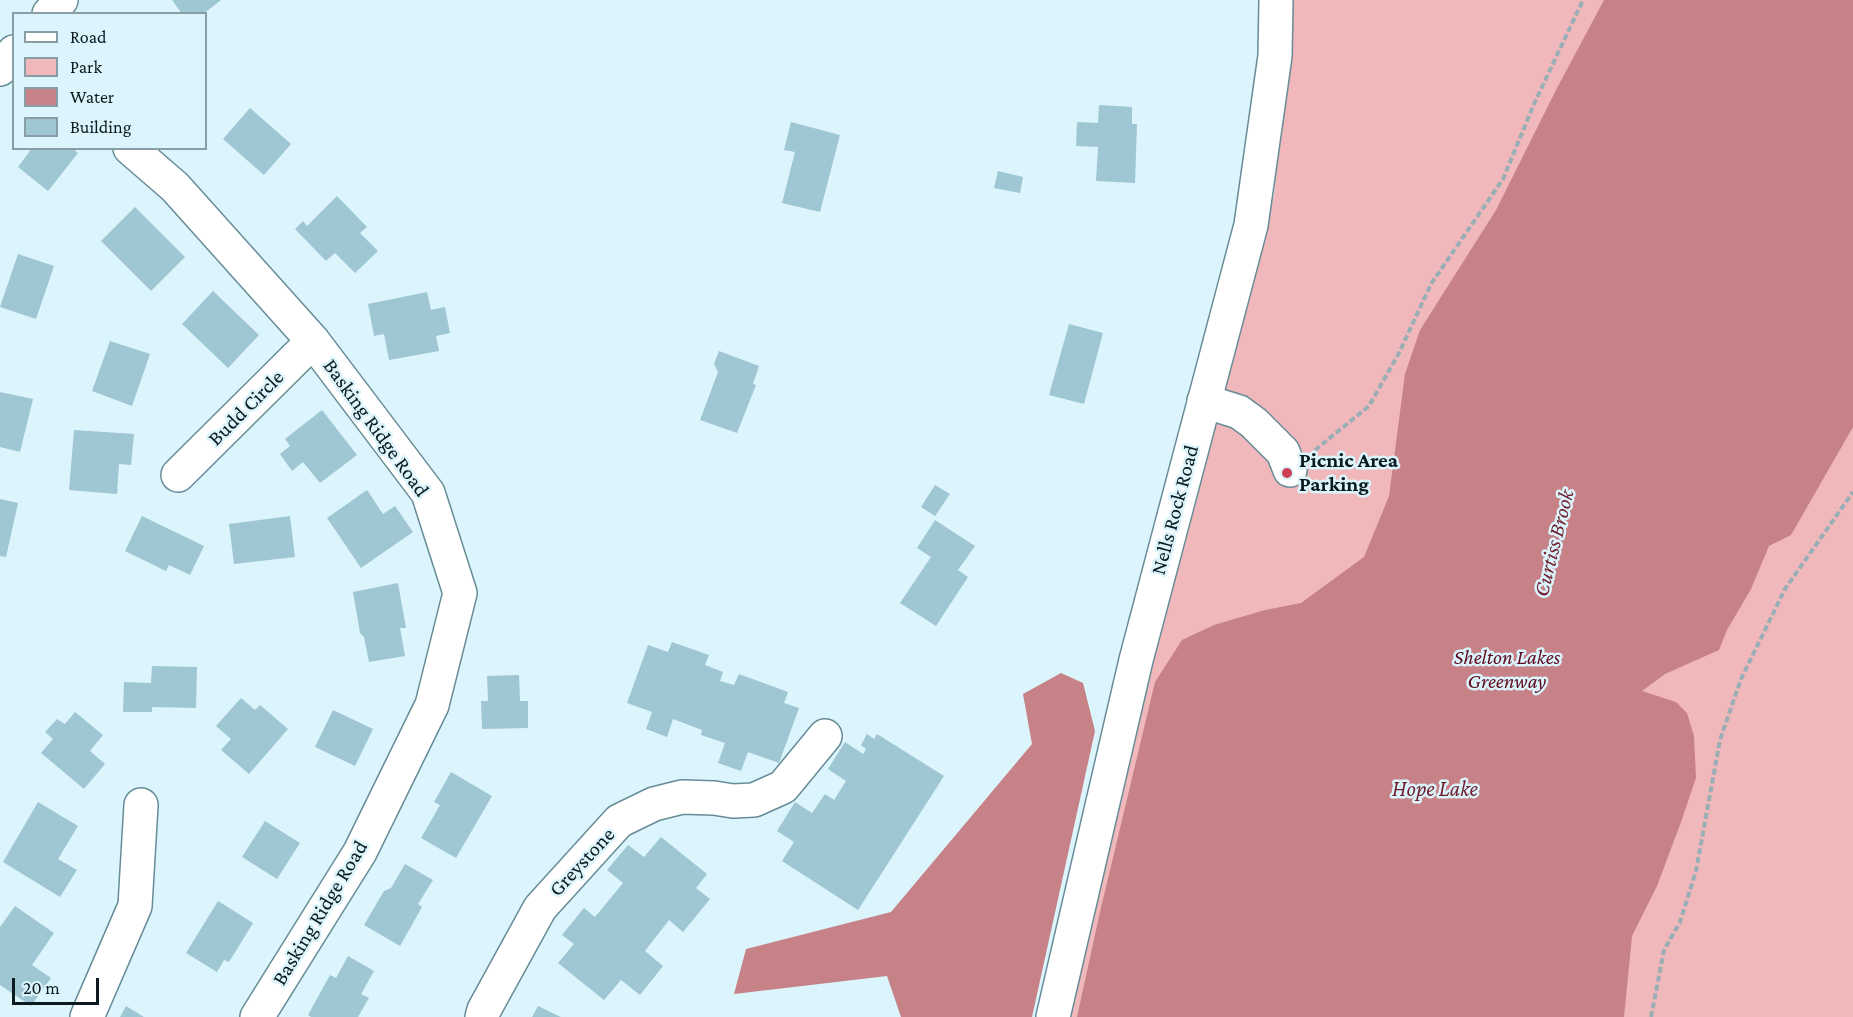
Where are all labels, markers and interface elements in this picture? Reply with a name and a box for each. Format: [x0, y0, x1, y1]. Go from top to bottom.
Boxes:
legend [12, 12, 207, 150]
text: Road [70, 27, 107, 47]
text: Park [70, 57, 102, 77]
text: Water [70, 87, 114, 107]
text: Building [70, 117, 131, 137]
street label: Basking Ridge Road [318, 354, 434, 502]
street label: Budd Circle [203, 365, 289, 451]
street label: Nells Rock Road [1146, 442, 1204, 578]
place label: Picnic Area Parking [1299, 448, 1398, 498]
marker: Picnic Area Parking [1280, 466, 1294, 480]
water label: Curtiss Brook [1528, 487, 1580, 599]
park label: Shelton Lakes Greenway [1454, 645, 1560, 695]
water label: Hope Lake [1392, 776, 1478, 802]
street label: Greystone [544, 822, 620, 902]
street label: Basking Ridge Road [267, 836, 373, 990]
scale bar [15, 966, 102, 1004]
text: 20 m [23, 978, 60, 998]

